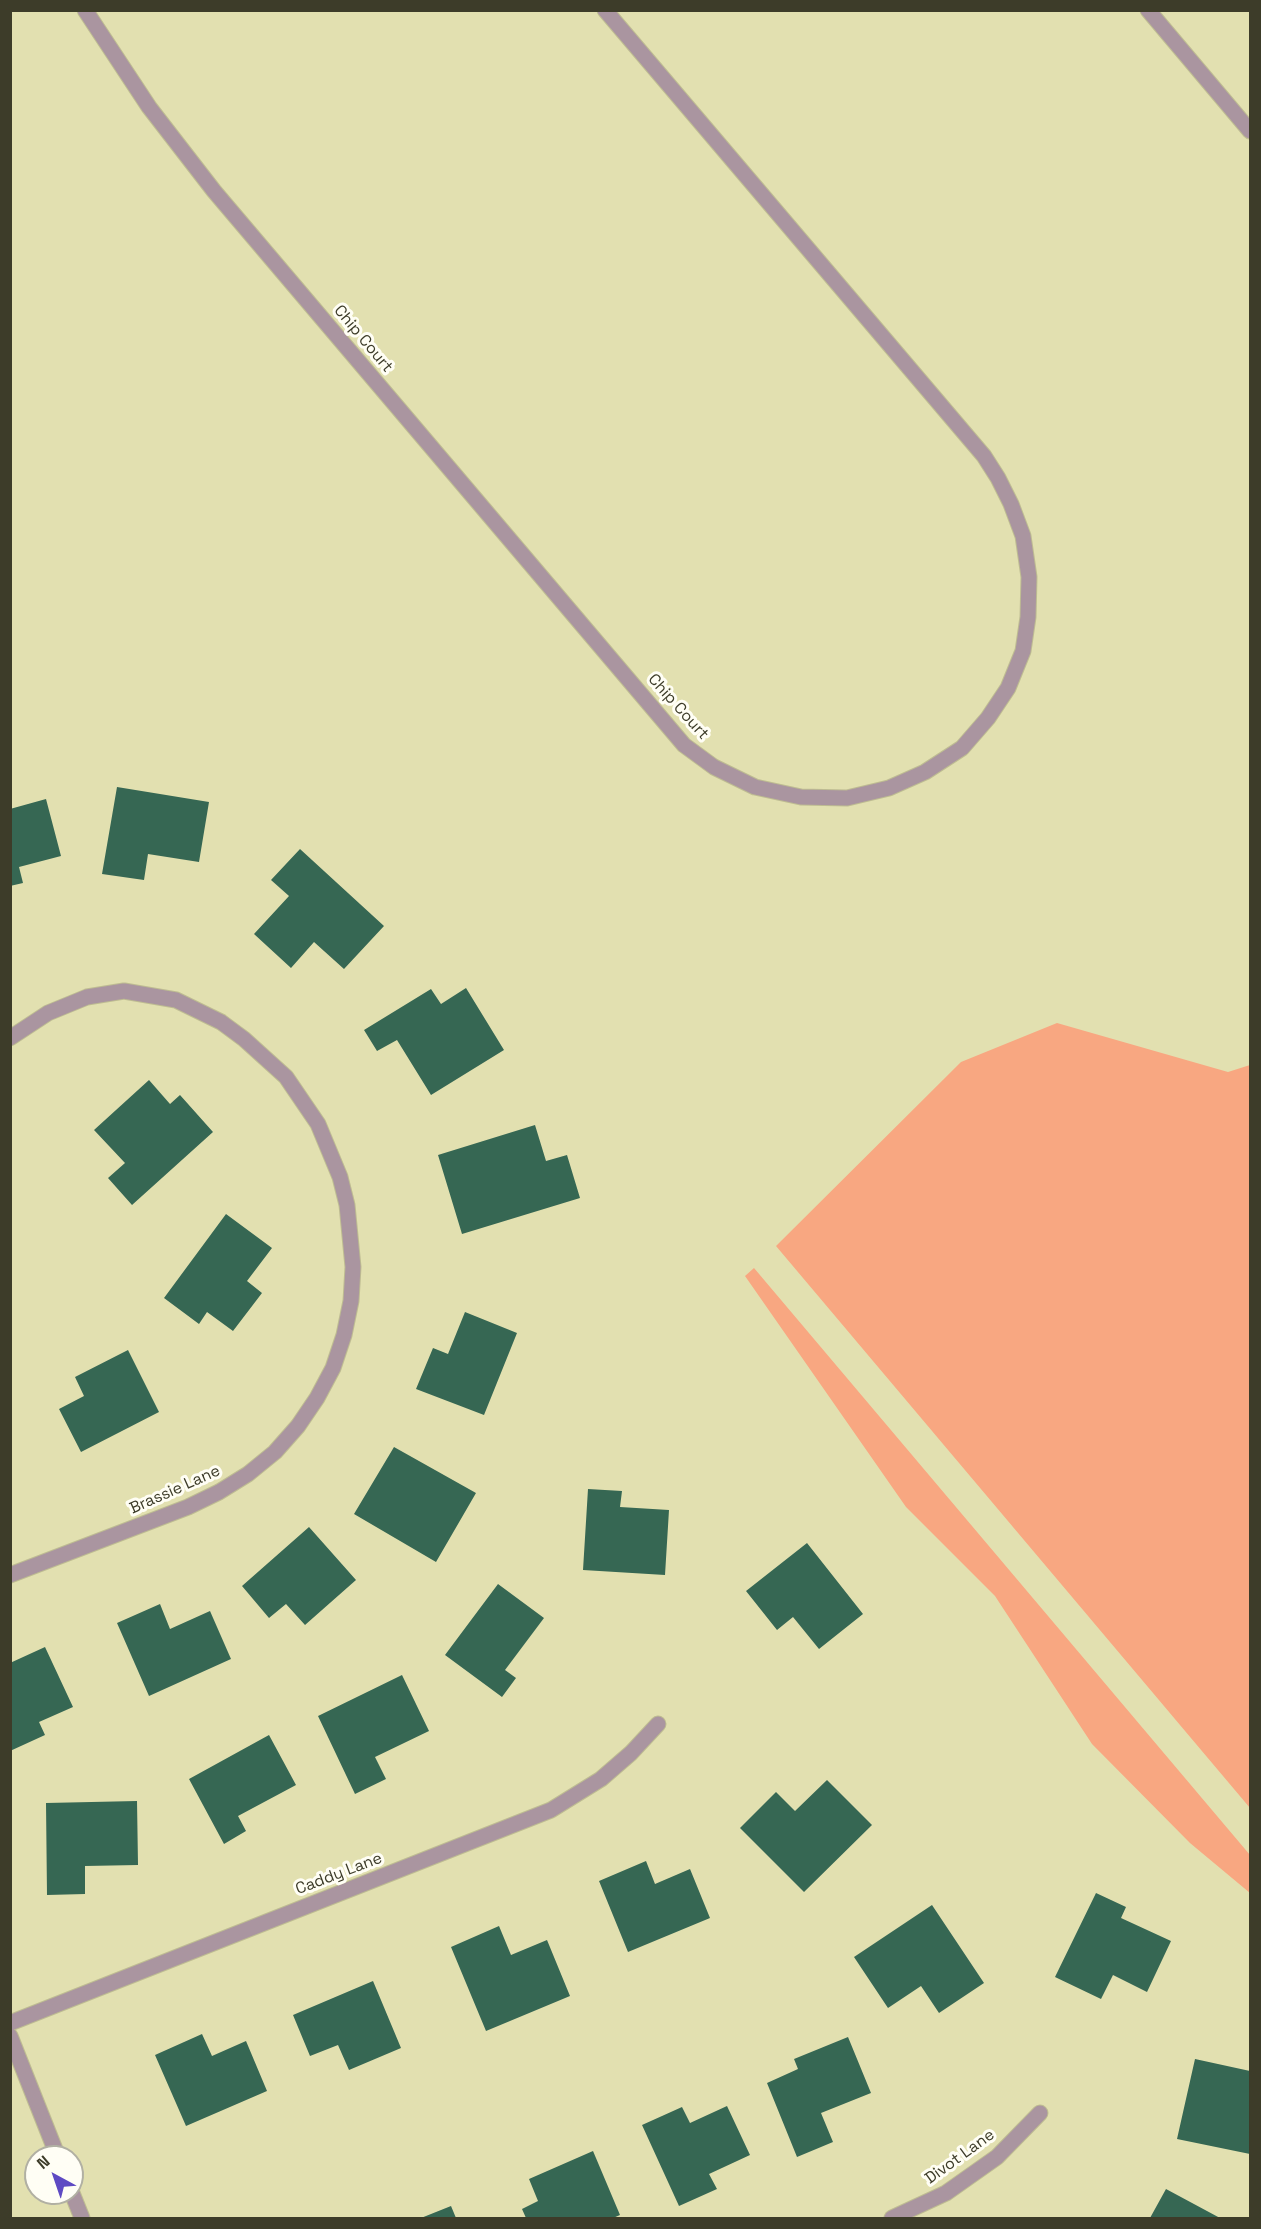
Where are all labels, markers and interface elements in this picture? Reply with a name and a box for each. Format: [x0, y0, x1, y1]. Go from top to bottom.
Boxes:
street label: Chip Court [329, 302, 397, 376]
street label: Chip Court [644, 670, 712, 744]
street label: Brassie Lane [127, 1461, 223, 1519]
street label: Caddy Lane [293, 1849, 385, 1899]
street label: Divot Lane [922, 2125, 998, 2189]
north arrow [24, 2145, 84, 2205]
text: N [33, 2151, 54, 2174]

